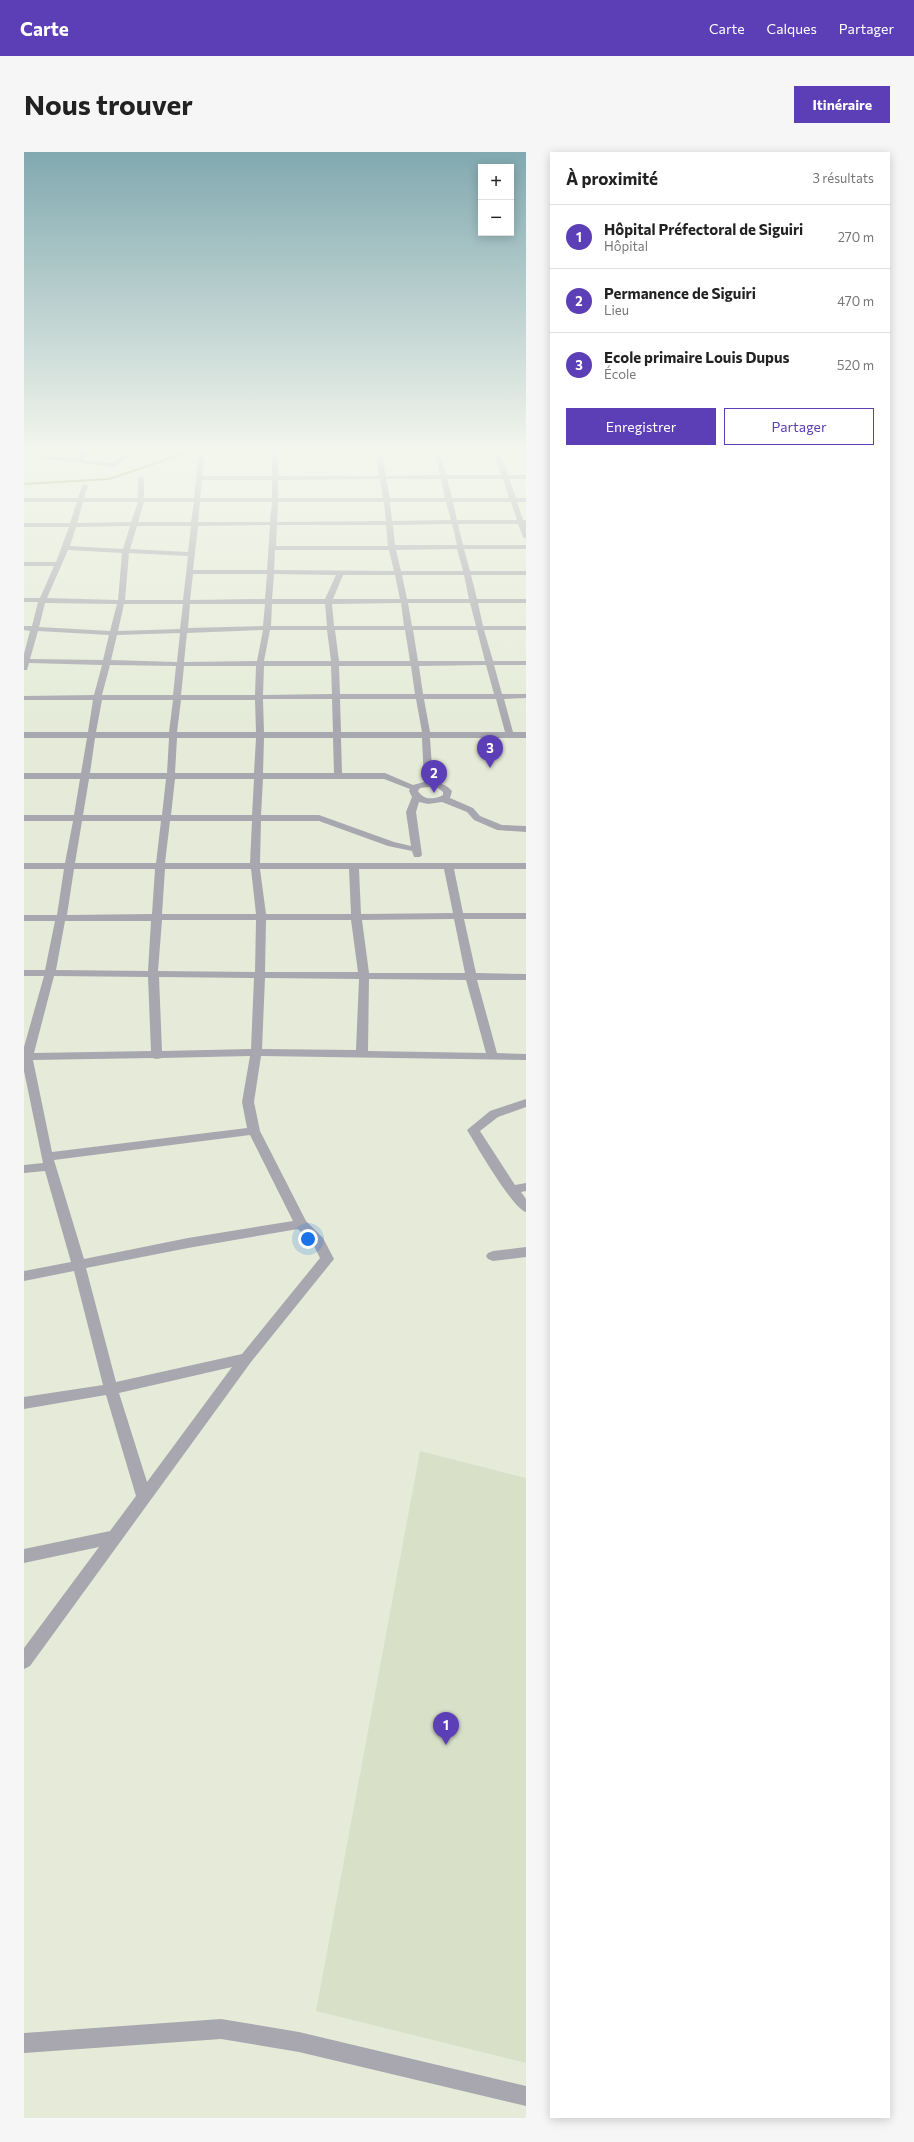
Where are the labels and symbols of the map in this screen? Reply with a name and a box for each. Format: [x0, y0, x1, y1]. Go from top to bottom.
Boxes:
pin: 3 [477, 735, 503, 768]
pin: 2 [421, 760, 447, 793]
your location [298, 1229, 318, 1249]
pin: 1 [433, 1712, 459, 1745]

